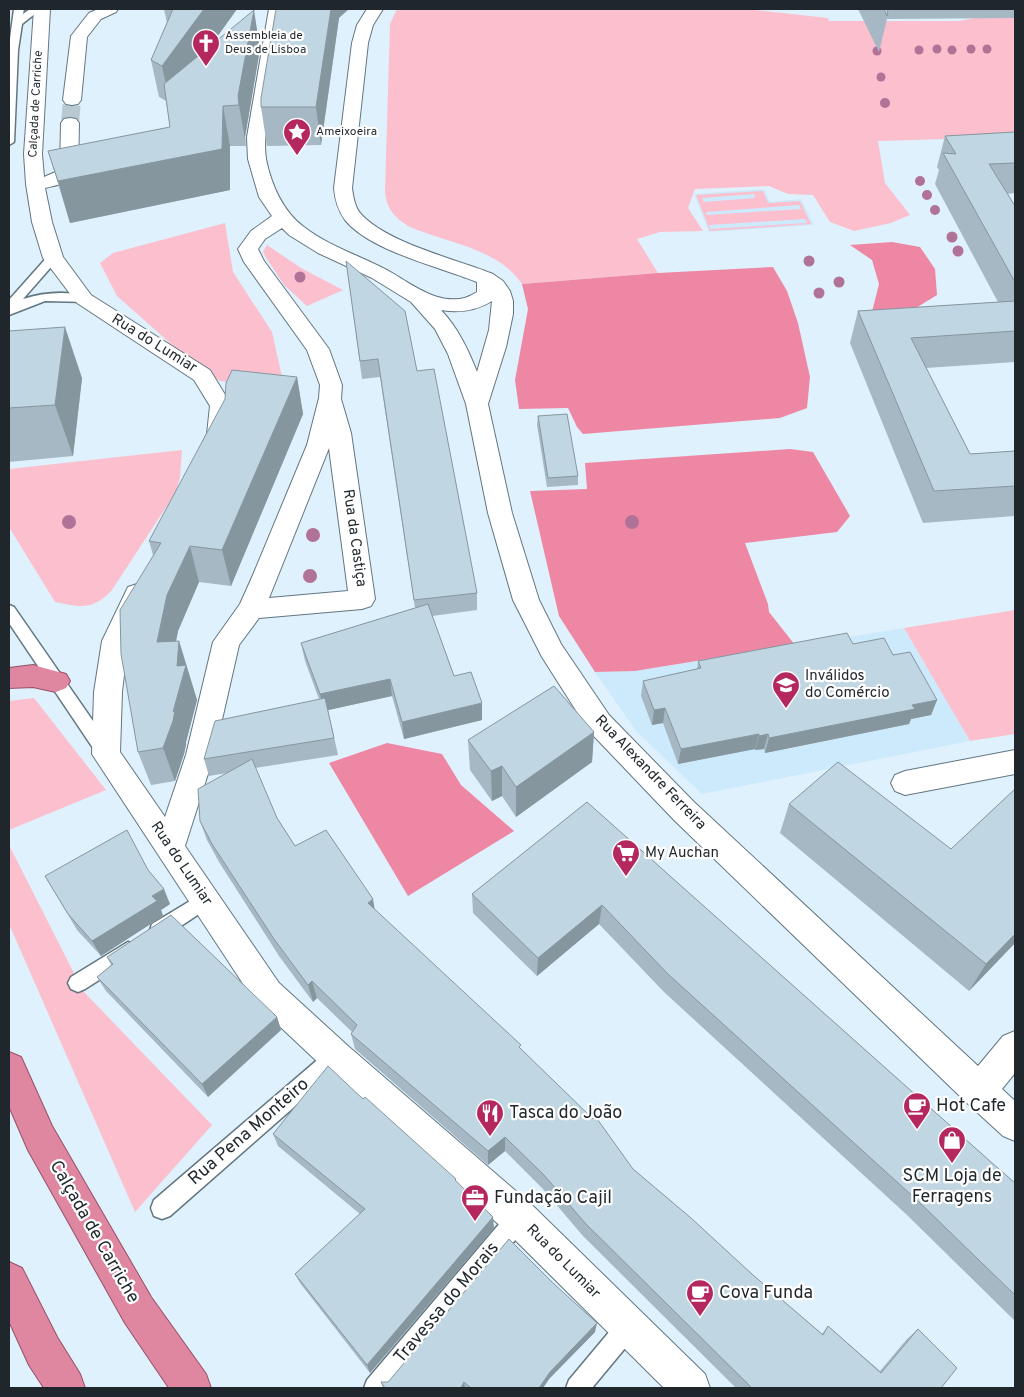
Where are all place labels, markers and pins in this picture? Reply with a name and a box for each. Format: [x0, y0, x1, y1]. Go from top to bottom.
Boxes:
church icon: Assembleia de Deus de Lisboa [191, 28, 221, 67]
place label: Assembleia de Deus de Lisboa [225, 28, 306, 58]
place icon: Ameixoeira [282, 117, 312, 156]
place label: Ameixoeira [316, 124, 377, 140]
place label: Inválidos do Comércio [805, 667, 890, 703]
school or university icon: Inválidos do Comércio [771, 670, 801, 709]
supermarket icon: My Auchan [611, 838, 641, 877]
place label: My Auchan [645, 844, 719, 863]
cafe icon: Hot Cafe [902, 1091, 932, 1130]
place label: Hot Cafe [936, 1095, 1006, 1118]
restaurant icon: Tasca do João [475, 1098, 505, 1137]
place label: Tasca do João [509, 1102, 622, 1125]
shop icon: SCM Loja de Ferragens [937, 1125, 967, 1164]
place label: SCM Loja de Ferragens [902, 1165, 1002, 1209]
office icon: Fundação Cajil [460, 1183, 490, 1222]
place label: Fundação Cajil [494, 1187, 612, 1210]
cafe icon: Cova Funda [685, 1278, 715, 1317]
place label: Cova Funda [719, 1282, 813, 1305]

